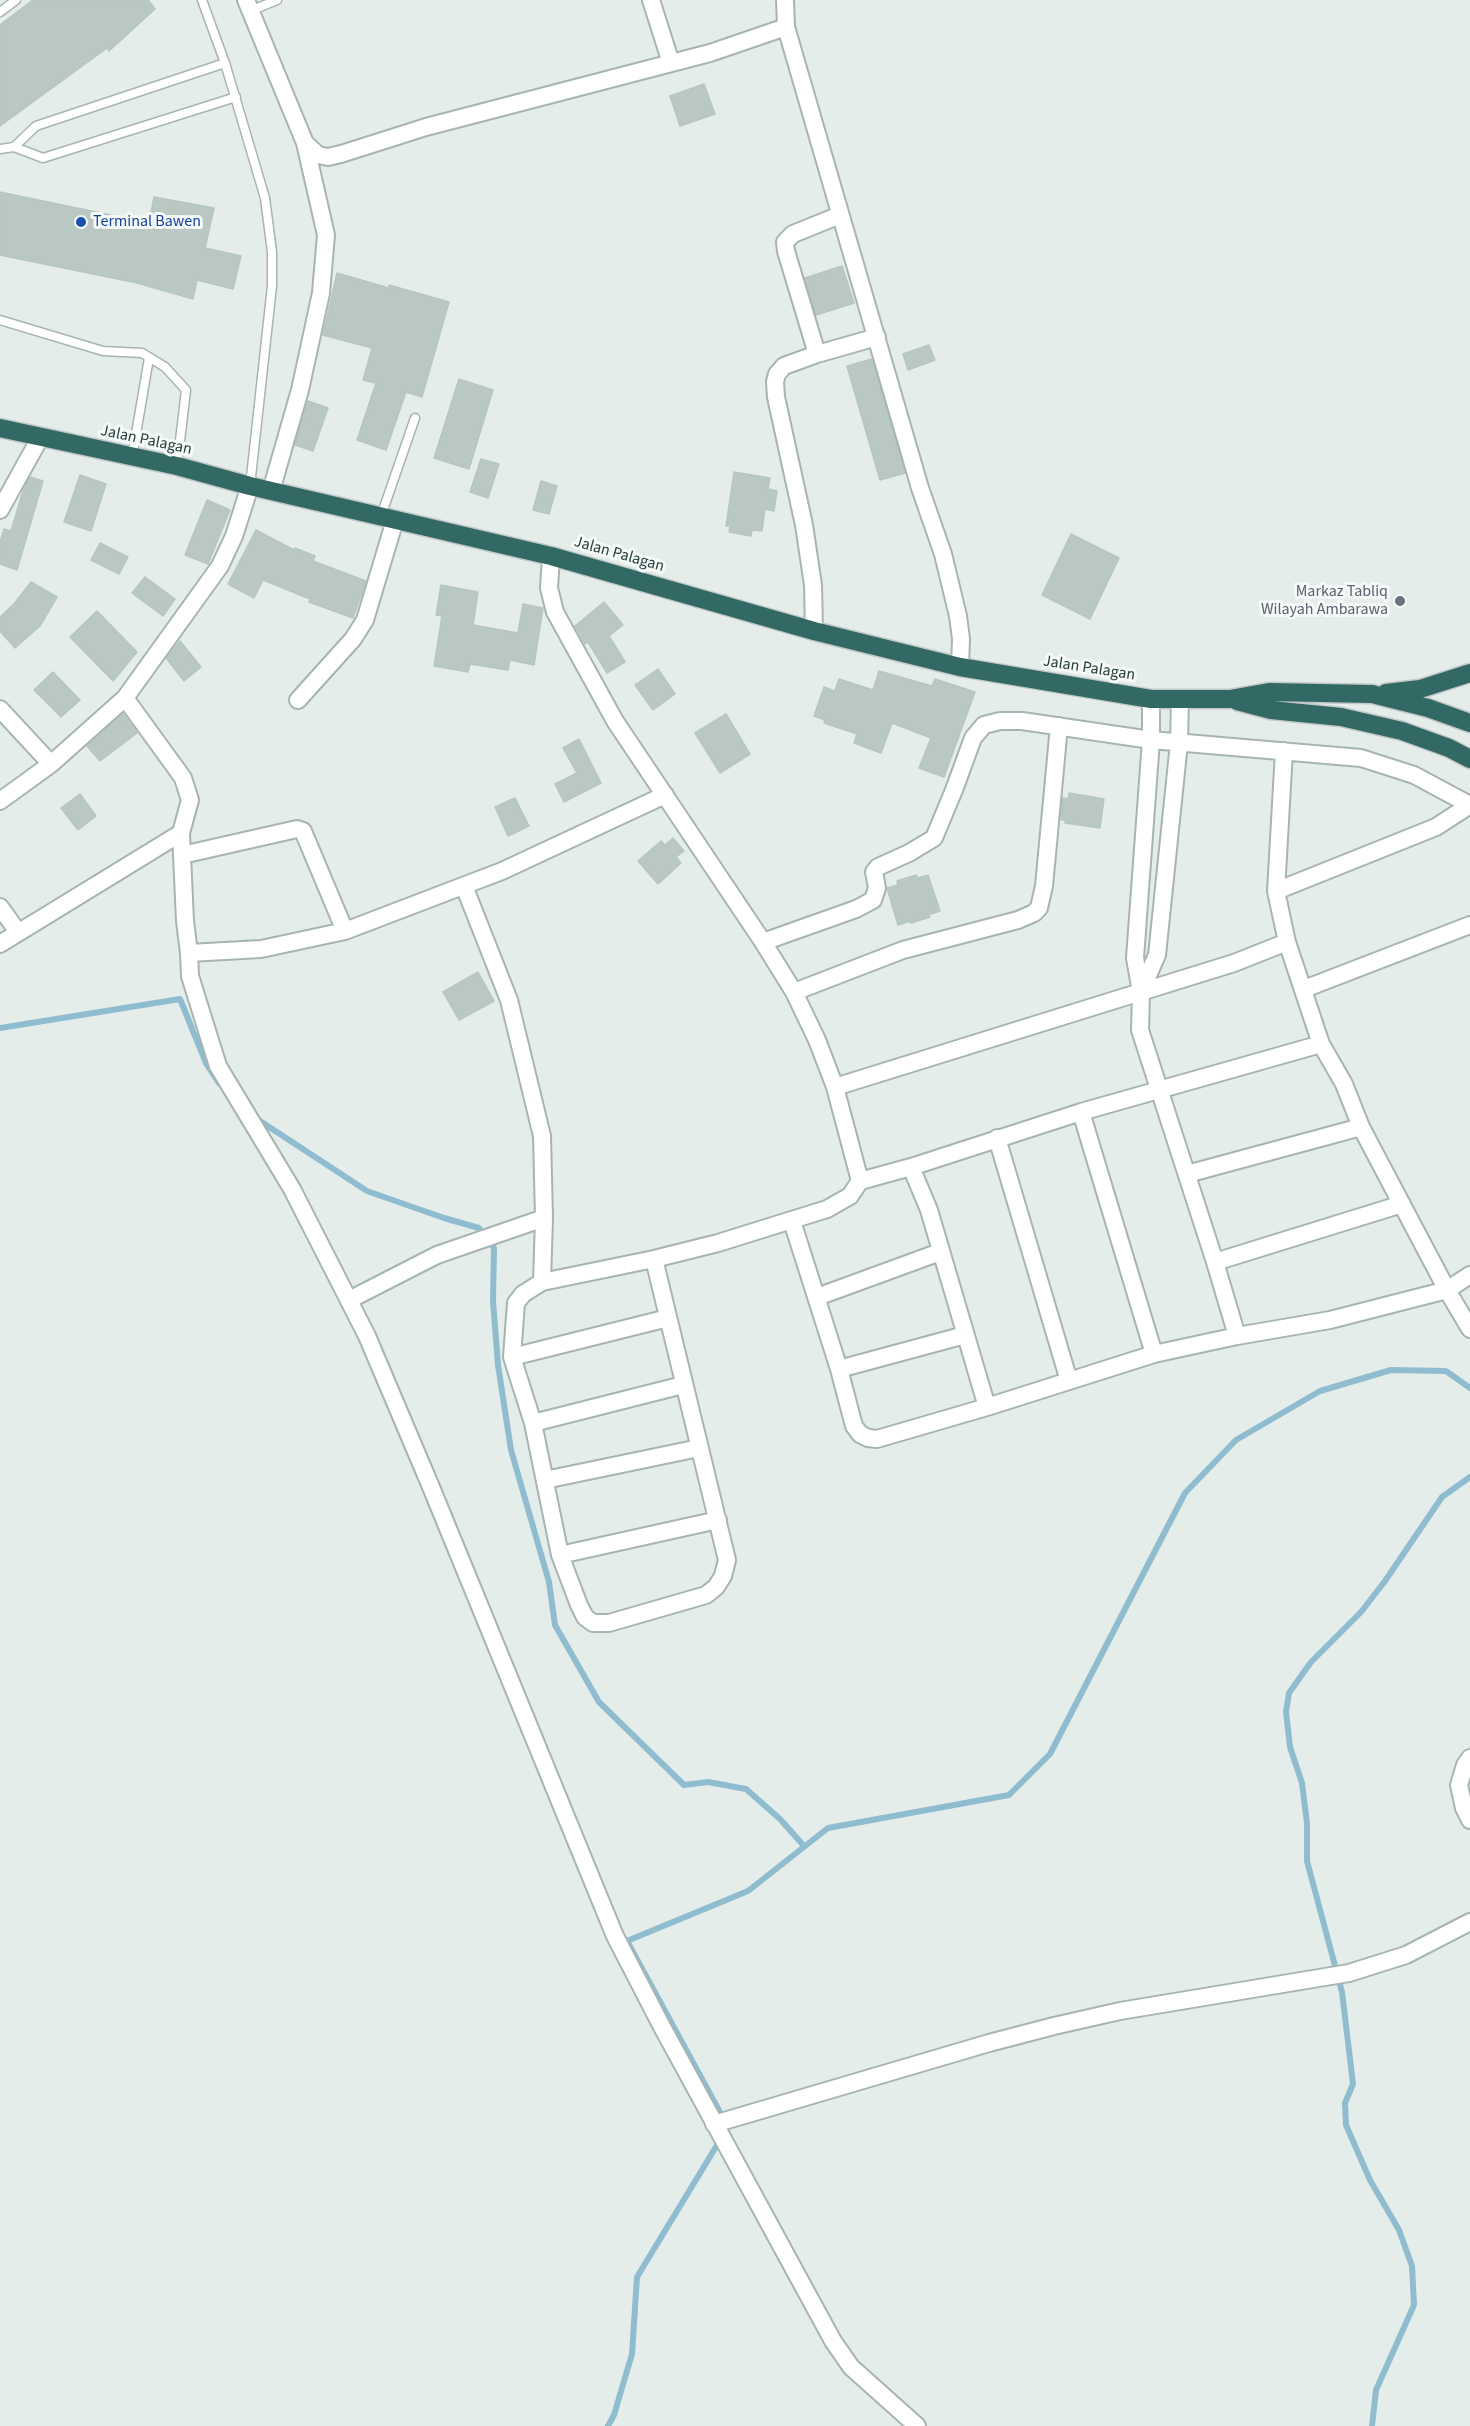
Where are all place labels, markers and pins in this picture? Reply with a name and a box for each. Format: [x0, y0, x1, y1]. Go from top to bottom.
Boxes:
place label: Terminal Bawen [93, 212, 201, 232]
marker: Terminal Bawen [74, 215, 88, 229]
place label: Markaz Tabliq Wilayah Ambarawa [1261, 582, 1388, 620]
marker: Markaz Tabliq Wilayah Ambarawa [1393, 594, 1407, 608]

